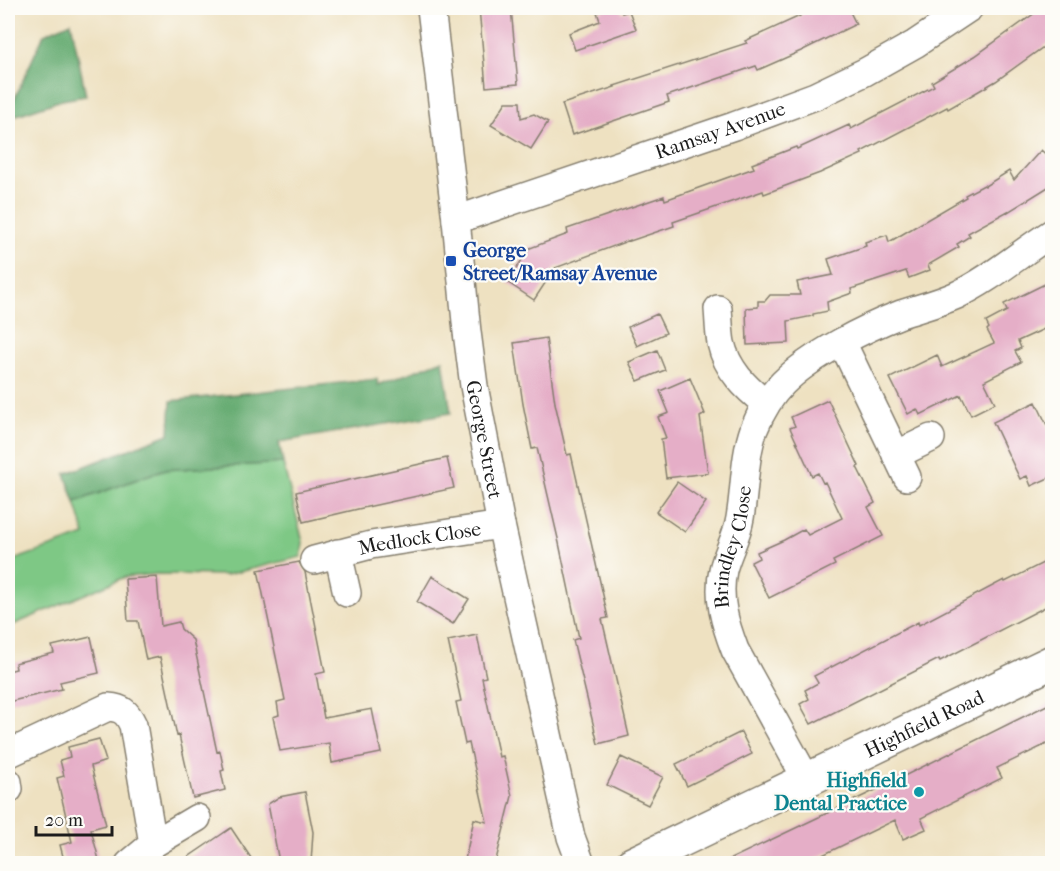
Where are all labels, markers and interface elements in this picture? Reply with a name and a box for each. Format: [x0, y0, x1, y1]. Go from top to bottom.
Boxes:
street label: Ramsay Avenue [652, 97, 789, 164]
place label: George Street/Ramsay Avenue [463, 239, 657, 285]
marker: George Street/Ramsay Avenue [444, 254, 458, 268]
street label: George Street [461, 378, 507, 501]
street label: Brindley Close [710, 485, 756, 610]
street label: Medlock Close [356, 517, 483, 560]
street label: Highfield Road [861, 685, 989, 762]
place label: Highfield Dental Practice [774, 769, 908, 815]
marker: Highfield Dental Practice [912, 785, 926, 799]
scale bar [36, 799, 112, 837]
text: 20 m [45, 810, 83, 831]

